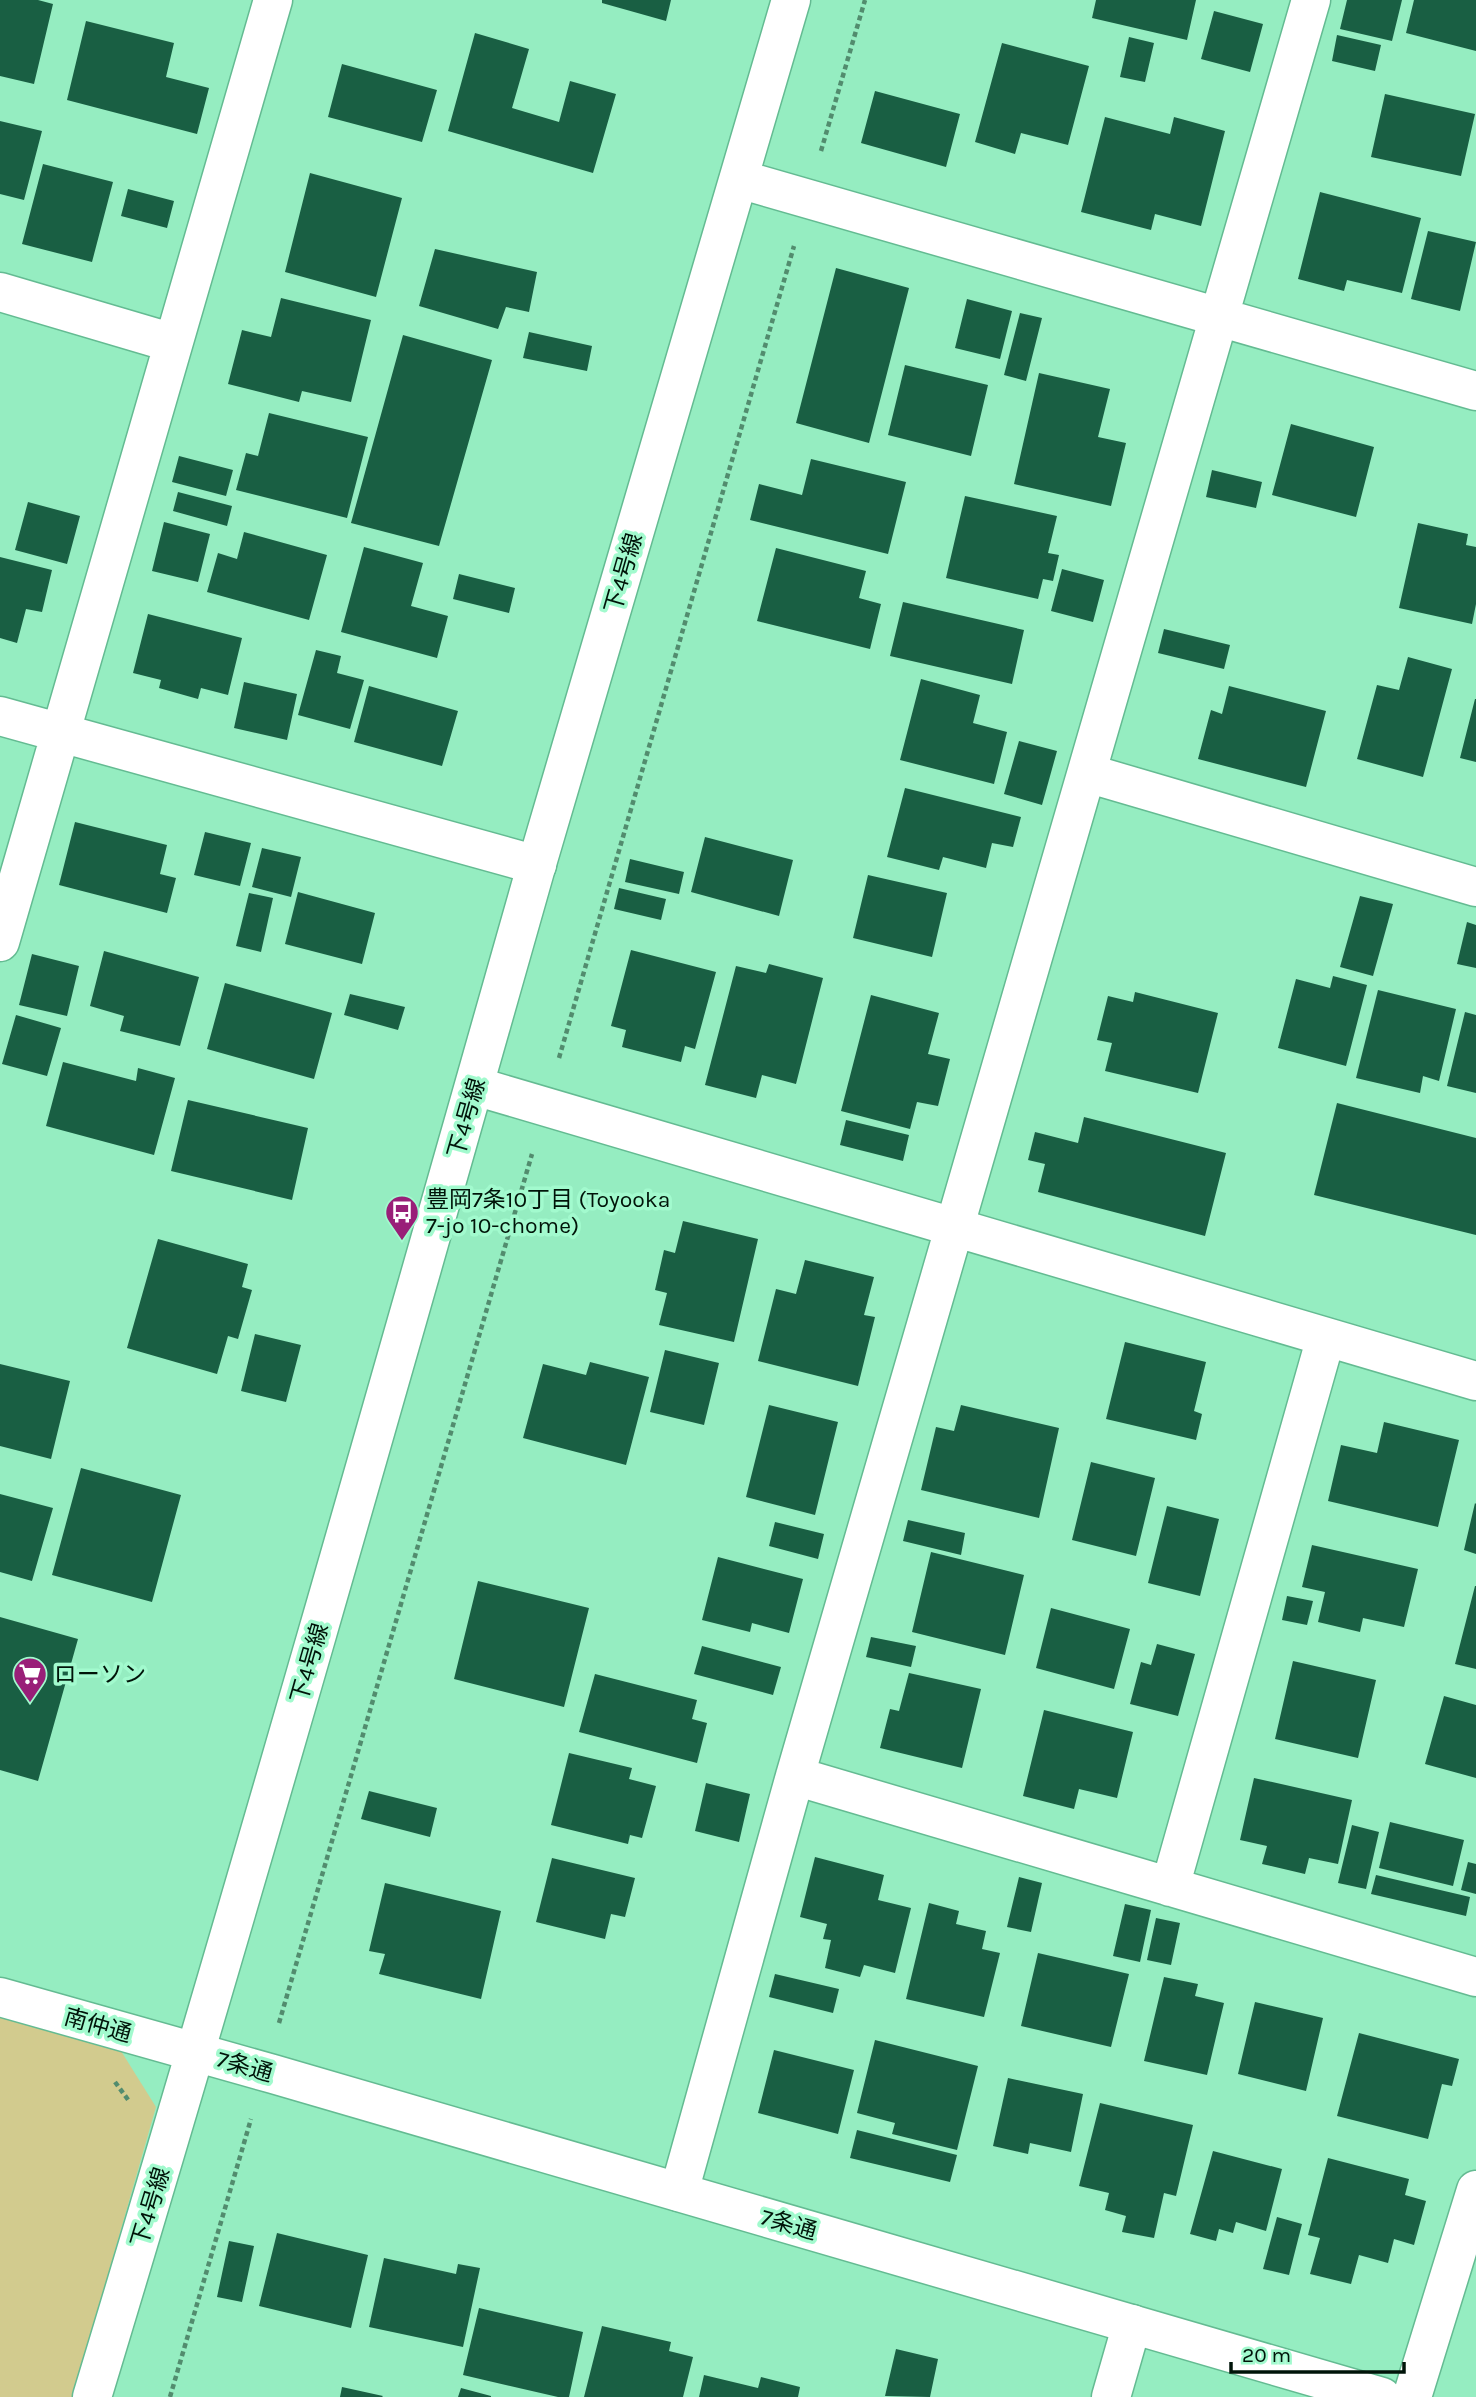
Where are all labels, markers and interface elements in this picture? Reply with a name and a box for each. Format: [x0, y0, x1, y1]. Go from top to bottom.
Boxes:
street label: 下4号線 [599, 530, 648, 616]
street label: 下4号線 [442, 1075, 491, 1161]
place label: 豊岡7条10丁目 (Toyooka 7-jo 10-chome) [426, 1186, 670, 1239]
bus stop icon: 豊岡7条10丁目 (Toyooka 7-jo 10-chome) [383, 1193, 421, 1242]
street label: 下4号線 [285, 1620, 334, 1706]
supermarket icon: ローソン [11, 1655, 49, 1704]
place label: ローソン [54, 1661, 146, 1688]
street label: 南仲通 [61, 2003, 135, 2048]
street label: 7条通 [214, 2046, 276, 2087]
street label: 下4号線 [126, 2164, 175, 2250]
street label: 7条通 [758, 2204, 820, 2245]
scale bar [1231, 2330, 1404, 2374]
text: 20 m [1242, 2343, 1291, 2367]

